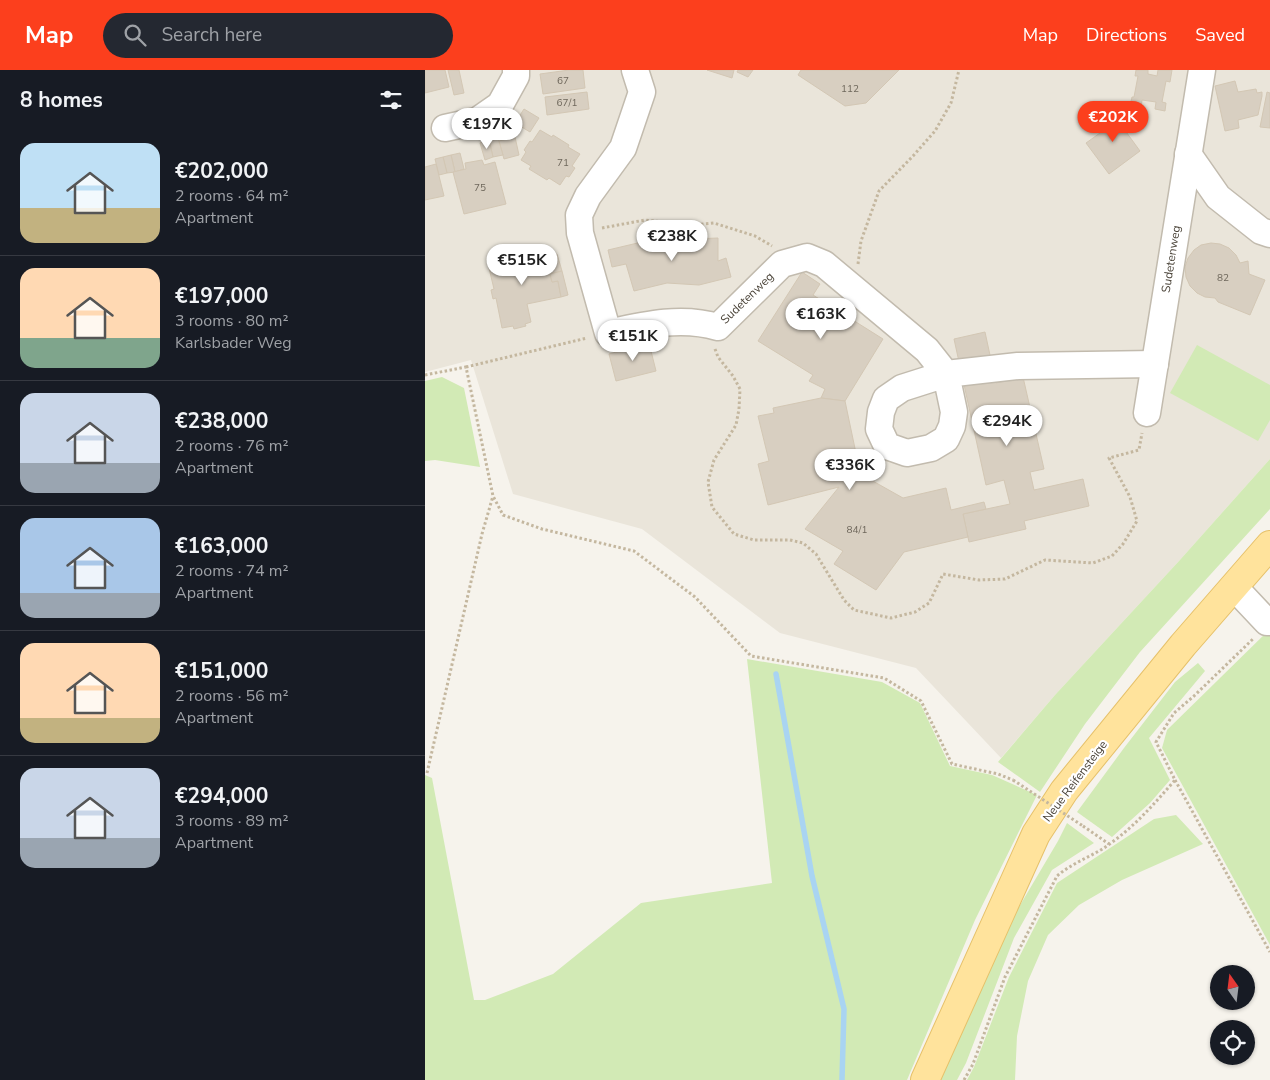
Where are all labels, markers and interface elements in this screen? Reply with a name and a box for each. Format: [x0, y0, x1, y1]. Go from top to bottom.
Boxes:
search box [103, 13, 453, 58]
text: Map [25, 19, 73, 51]
icon: search [121, 21, 149, 49]
text: Search here [161, 22, 262, 48]
text: Map [1023, 23, 1058, 47]
text: Directions [1086, 23, 1167, 47]
text: Saved [1195, 23, 1245, 47]
house number: 67 [557, 74, 569, 88]
house number: 112 [841, 82, 859, 96]
text: 8 homes [20, 86, 103, 114]
icon: filters [377, 86, 405, 114]
house number: 67/1 [557, 96, 577, 110]
pin: €202K [1078, 100, 1148, 143]
text: €202K [1088, 106, 1138, 128]
pin: €197K [452, 108, 522, 150]
text: €197K [462, 113, 512, 135]
house number: 71 [557, 156, 569, 170]
text: €202,000 [175, 157, 268, 185]
icon: home [60, 163, 120, 223]
house number: 75 [474, 181, 486, 195]
text: 2 rooms · 64 m² [175, 185, 288, 207]
text: Apartment [175, 207, 253, 229]
pin: €238K [637, 220, 707, 262]
street label: Sudetenweg [1158, 224, 1184, 294]
text: €238K [647, 225, 697, 247]
pin: €515K [487, 244, 557, 286]
text: €515K [497, 249, 547, 271]
street label: Sudetenweg [717, 269, 777, 327]
house number: 82 [1217, 271, 1229, 285]
text: €197,000 [175, 282, 268, 310]
icon: home [60, 288, 120, 348]
pin: €163K [786, 298, 856, 340]
text: €163K [796, 303, 846, 325]
text: 3 rooms · 80 m² [175, 310, 288, 332]
pin: €151K [598, 320, 668, 362]
text: €151K [608, 325, 658, 347]
text: Karlsbader Weg [175, 332, 292, 354]
pin: €294K [972, 404, 1042, 447]
text: €238,000 [175, 407, 268, 435]
text: €294K [982, 410, 1032, 432]
icon: home [60, 413, 120, 473]
text: 2 rooms · 76 m² [175, 435, 288, 457]
pin: €336K [815, 448, 885, 491]
text: €336K [825, 454, 875, 476]
text: Apartment [175, 457, 253, 479]
house number: 84/1 [847, 523, 867, 537]
text: €163,000 [175, 532, 268, 560]
icon: home [60, 538, 120, 598]
text: 2 rooms · 74 m² [175, 560, 288, 582]
text: Apartment [175, 582, 253, 604]
text: €151,000 [175, 657, 268, 685]
icon: home [60, 663, 120, 723]
text: 2 rooms · 56 m² [175, 685, 288, 707]
text: Apartment [175, 707, 253, 729]
street label: Neue Reifensteige [1039, 737, 1111, 825]
text: €294,000 [175, 782, 268, 810]
icon: home [60, 788, 120, 848]
text: 3 rooms · 89 m² [175, 810, 288, 832]
text: Apartment [175, 832, 253, 854]
north arrow [1210, 965, 1255, 1010]
map controls [1210, 965, 1255, 1065]
button: locate [1210, 1020, 1255, 1065]

